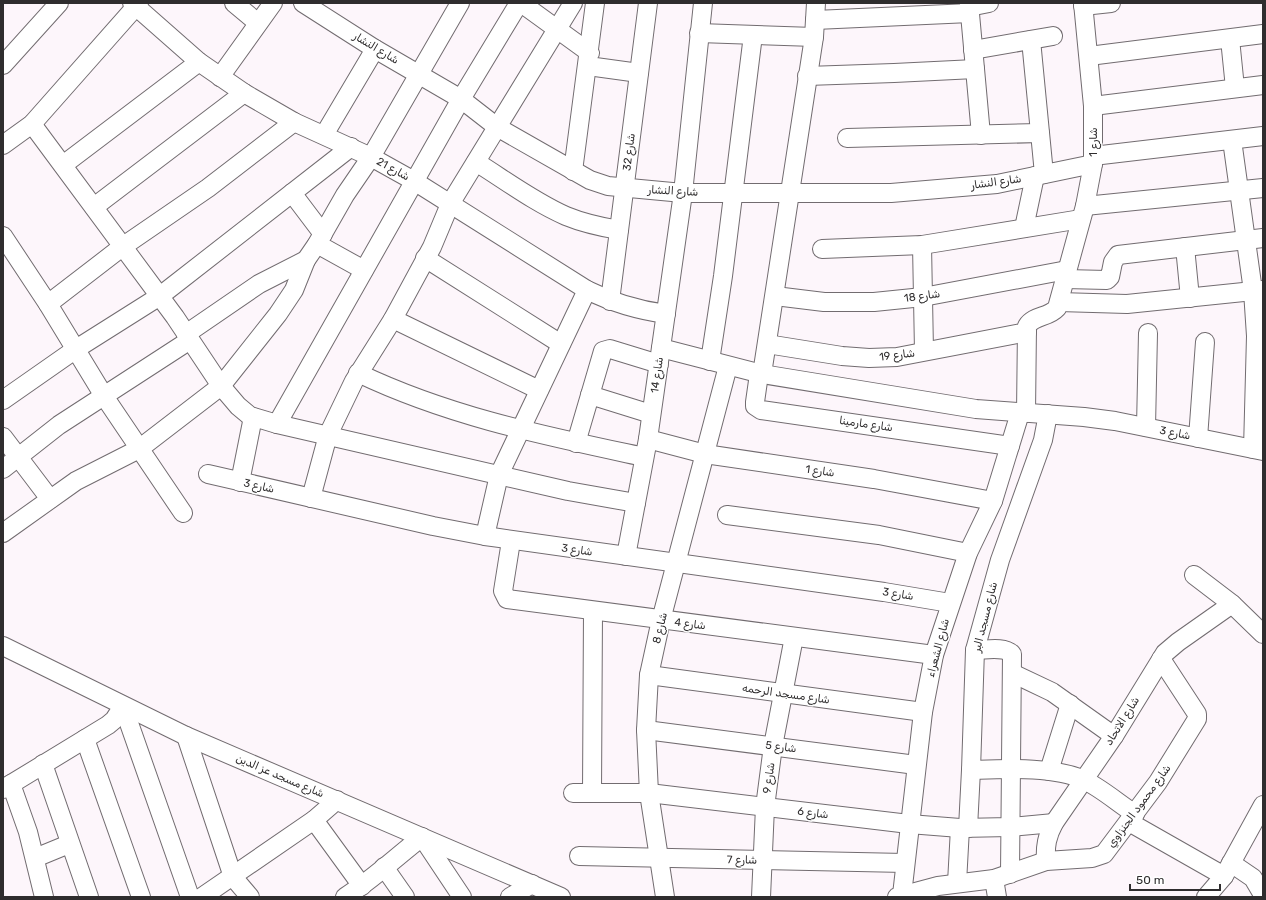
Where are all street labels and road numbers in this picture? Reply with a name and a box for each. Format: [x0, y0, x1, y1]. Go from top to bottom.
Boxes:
street label: شارع النشار [349, 29, 401, 68]
street label: شارع 1 [1087, 127, 1102, 157]
street label: شارع 32 [620, 132, 640, 172]
street label: شارع 21 [373, 155, 412, 185]
street label: شارع النشار [969, 172, 1022, 194]
street label: شارع النشار [646, 183, 699, 201]
street label: شارع 18 [903, 287, 941, 307]
street label: شارع 19 [878, 346, 916, 366]
street label: شارع 14 [648, 356, 668, 394]
street label: شارع مارمينا [838, 414, 894, 436]
street label: شارع 3 [1158, 424, 1192, 444]
street label: شارع 1 [804, 463, 835, 481]
street label: شارع 3 [242, 476, 276, 498]
street label: شارع 3 [560, 541, 593, 561]
street label: شارع مسجد البر [970, 580, 1002, 655]
street label: شارع 3 [881, 585, 914, 605]
street label: شارع 8 [650, 611, 672, 645]
street label: شارع 4 [673, 616, 706, 634]
street label: شارع الشعراء [924, 617, 954, 679]
street label: شارع مسجد الرحمه [741, 681, 831, 709]
street label: شارع الاتحاد [1102, 694, 1144, 749]
street label: شارع 5 [764, 739, 797, 757]
street label: شارع مسجد عز الدين [233, 752, 326, 802]
street label: شارع 9 [760, 762, 780, 795]
street label: شارع محمود الجنزاوي [1104, 762, 1175, 851]
street label: شارع 6 [796, 805, 829, 823]
street label: شارع 7 [727, 853, 757, 869]

